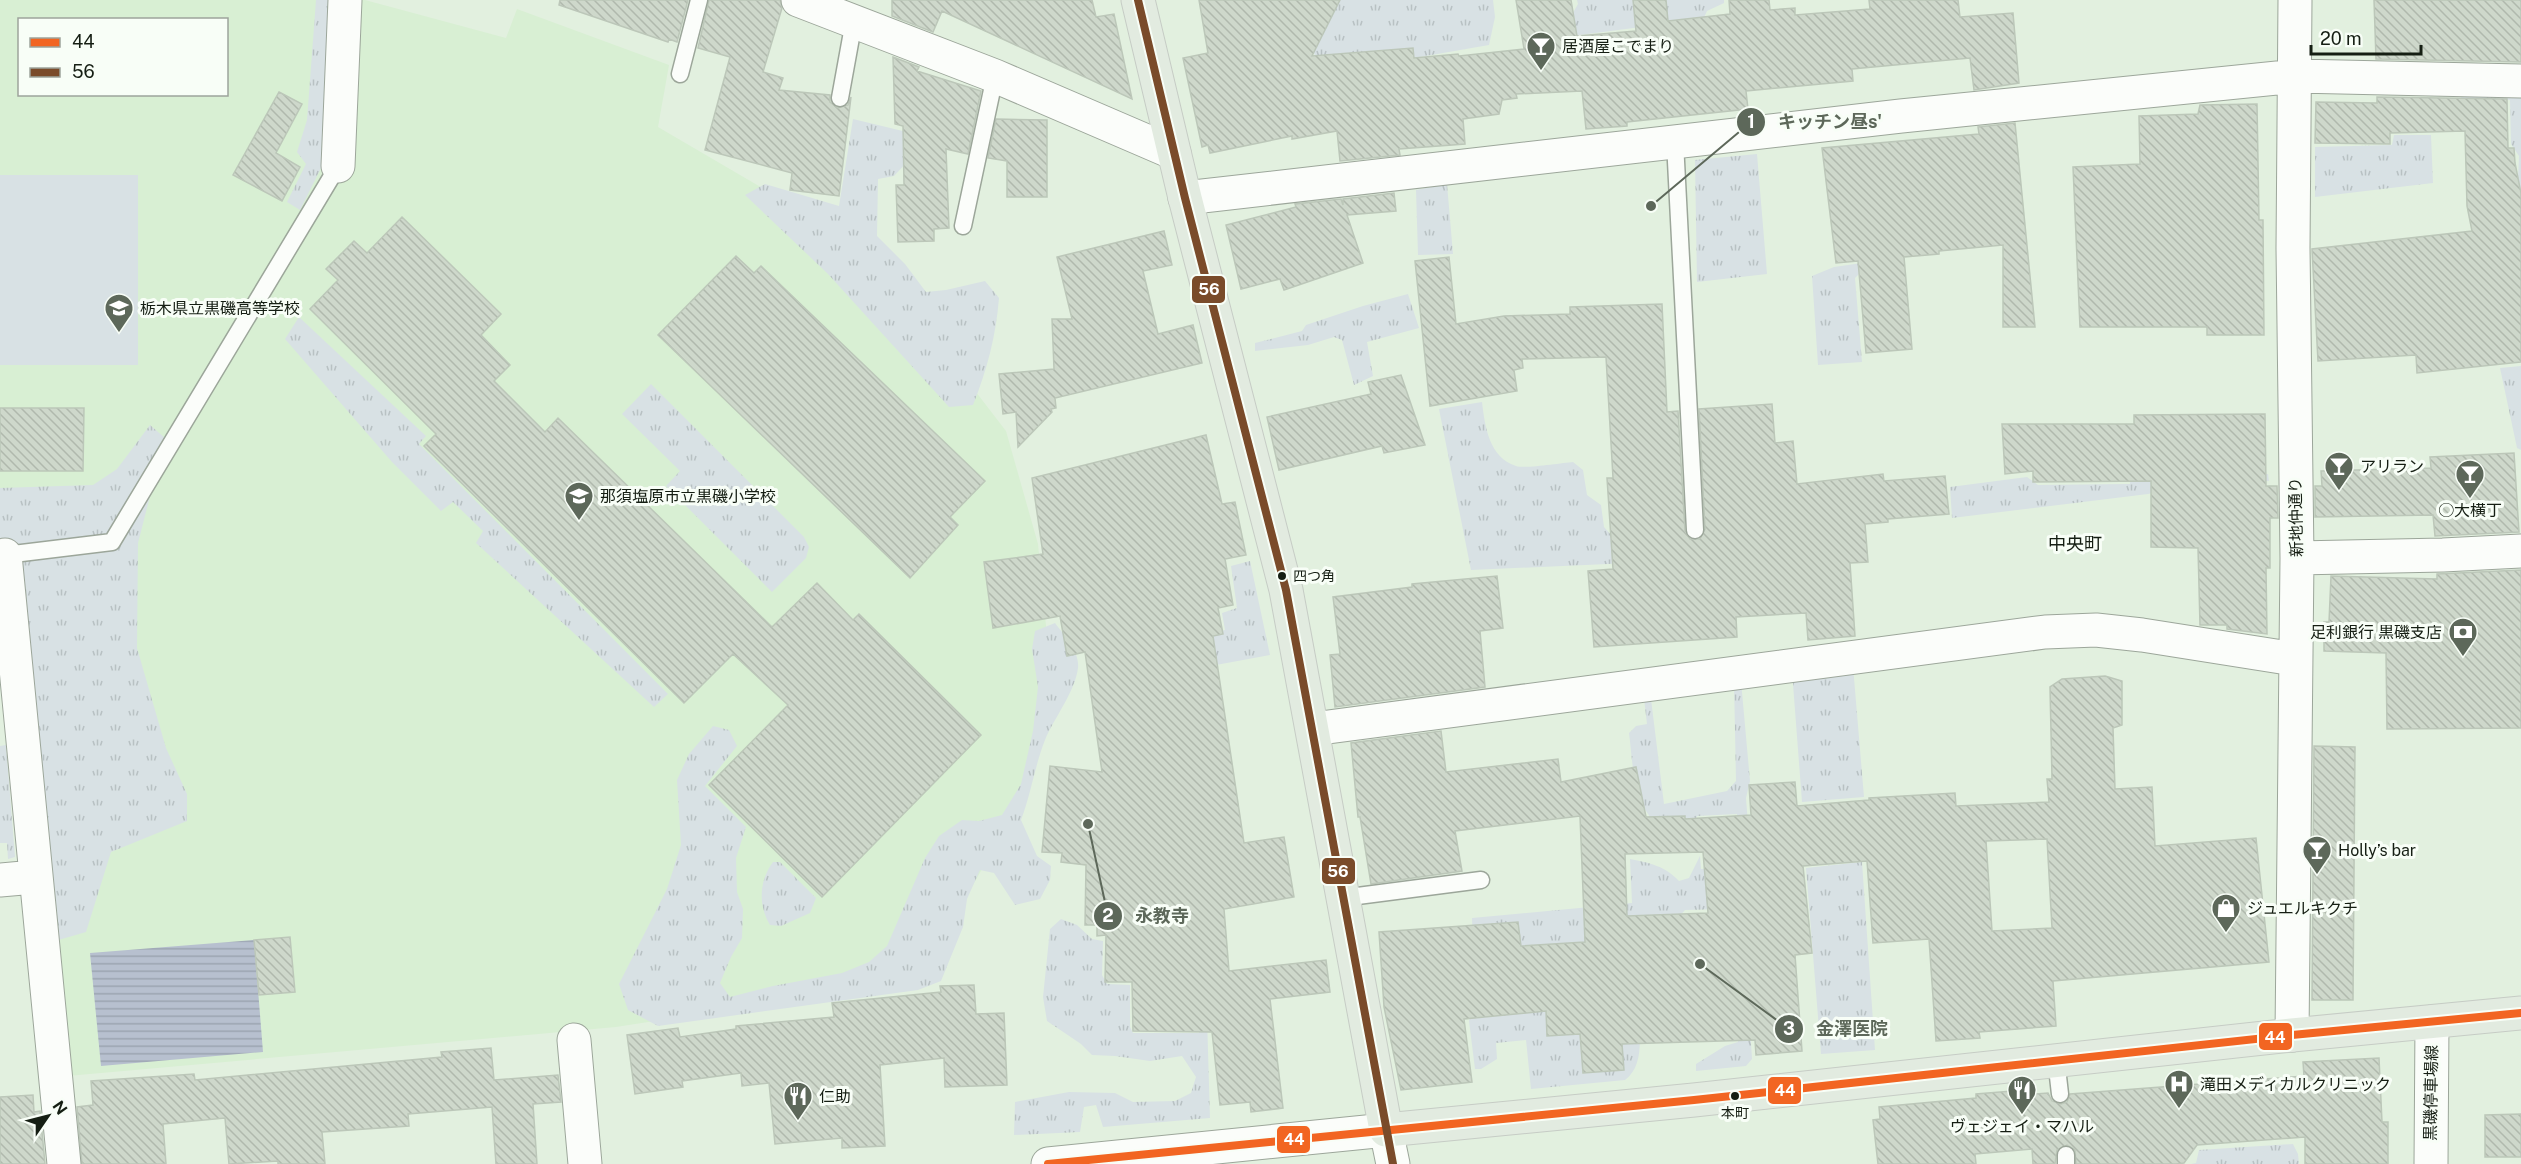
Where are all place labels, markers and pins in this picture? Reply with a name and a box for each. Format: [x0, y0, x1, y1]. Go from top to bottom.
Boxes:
bar icon: 居酒屋こでまり [1525, 30, 1557, 72]
place label: 居酒屋こでまり [1562, 37, 1674, 56]
callout: キッチン昼s' [1736, 104, 1895, 140]
school or university icon: 栃木県立黒磯高等学校 [103, 292, 135, 334]
place label: 栃木県立黒磯高等学校 [140, 299, 300, 318]
bar icon: アリラン [2323, 450, 2355, 492]
place label: アリラン [2360, 457, 2424, 476]
bar icon: ○大横丁 [2454, 458, 2486, 500]
school or university icon: 那須塩原市立黒磯小学校 [563, 480, 595, 522]
place label: 那須塩原市立黒磯小学校 [600, 487, 776, 506]
place label: ○大横丁 [2438, 501, 2502, 520]
place label: 四つ角 [1293, 568, 1335, 584]
marker: 四つ角 [1276, 570, 1288, 582]
bank icon: 足利銀行 黒磯支店 [2447, 616, 2479, 658]
place label: 足利銀行 黒磯支店 [2310, 623, 2442, 642]
bar icon: Holly’s bar [2301, 834, 2333, 876]
place label: Holly’s bar [2338, 841, 2416, 860]
shop icon: ジュエルキクチ [2210, 892, 2242, 934]
callout: 永教寺 [1093, 898, 1201, 934]
place label: ジュエルキクチ [2247, 899, 2358, 918]
callout: 金澤医院 [1774, 1011, 1900, 1047]
hospital icon: 滝田メディカルクリニック [2163, 1068, 2195, 1110]
restaurant icon: ヴェジェイ・マハル [2006, 1074, 2038, 1116]
place label: 滝田メディカルクリニック [2200, 1075, 2391, 1094]
restaurant icon: 仁助 [782, 1080, 814, 1122]
place label: 仁助 [819, 1087, 851, 1106]
marker: 本町 [1729, 1090, 1741, 1102]
place label: 本町 [1721, 1105, 1749, 1121]
place label: ヴェジェイ・マハル [1950, 1117, 2094, 1136]

